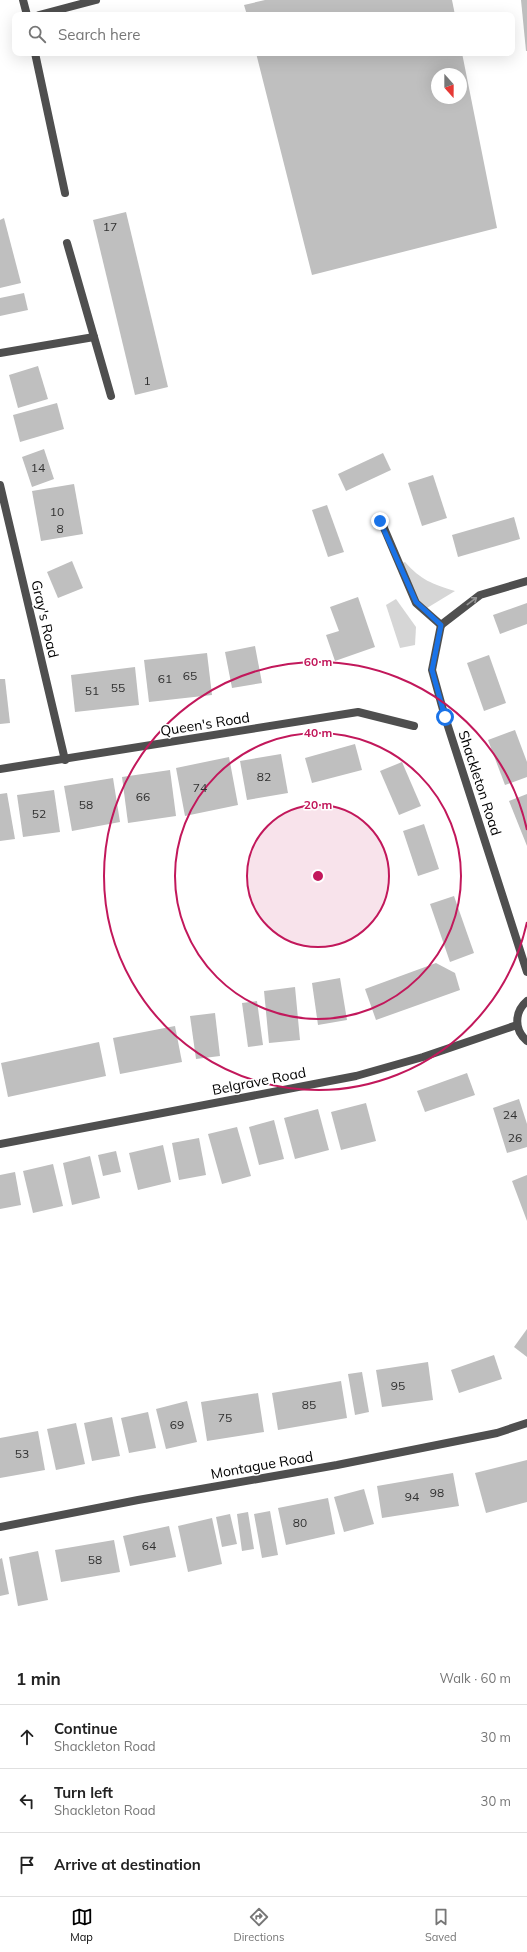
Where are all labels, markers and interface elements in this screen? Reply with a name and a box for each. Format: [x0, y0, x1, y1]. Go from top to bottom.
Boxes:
search box [12, 12, 515, 56]
icon: search [26, 23, 48, 45]
text: Search here [58, 25, 140, 44]
north arrow [431, 68, 467, 104]
house number: 17 [103, 219, 117, 234]
house number: 1 [143, 373, 151, 388]
house number: 14 [31, 460, 45, 475]
house number: 10 [50, 504, 64, 519]
route end [371, 512, 389, 530]
house number: 8 [56, 521, 64, 536]
street label: Gray's Road [27, 578, 63, 660]
one-way arrow [466, 597, 477, 606]
text: 60 m [304, 654, 332, 669]
house number: 65 [183, 668, 197, 683]
house number: 61 [158, 671, 172, 686]
house number: 55 [111, 680, 125, 695]
house number: 51 [85, 683, 99, 698]
street label: Queen's Road [159, 708, 251, 740]
route start [436, 708, 454, 726]
text: 40 m [304, 725, 332, 740]
street label: Shackleton Road [455, 728, 505, 838]
house number: 82 [257, 769, 271, 784]
house number: 74 [193, 780, 207, 795]
house number: 66 [136, 789, 150, 804]
house number: 58 [79, 797, 93, 812]
text: 20 m [304, 797, 332, 812]
house number: 52 [32, 806, 46, 821]
centre of rings [311, 869, 325, 883]
street label: Belgrave Road [211, 1063, 307, 1099]
house number: 24 [503, 1107, 517, 1122]
house number: 26 [508, 1130, 522, 1145]
house number: 95 [391, 1378, 405, 1393]
house number: 85 [302, 1397, 316, 1412]
house number: 75 [218, 1410, 232, 1425]
house number: 69 [170, 1417, 184, 1432]
house number: 53 [15, 1446, 29, 1461]
street label: Montague Road [209, 1447, 315, 1483]
house number: 98 [430, 1485, 444, 1500]
house number: 94 [405, 1489, 419, 1504]
house number: 80 [293, 1515, 307, 1530]
house number: 64 [142, 1538, 156, 1553]
house number: 58 [88, 1552, 102, 1567]
text: 1 min [16, 1668, 61, 1689]
text: Walk · 60 m [440, 1670, 511, 1686]
text: Continue [54, 1719, 117, 1738]
icon: ahead [16, 1726, 38, 1748]
text: 30 m [481, 1729, 511, 1745]
text: Shackleton Road [54, 1738, 156, 1754]
text: Turn left [54, 1783, 113, 1802]
icon: left [16, 1790, 38, 1812]
text: 30 m [481, 1793, 511, 1809]
text: Shackleton Road [54, 1802, 156, 1818]
icon: arrive [16, 1854, 38, 1876]
text: Arrive at destination [54, 1855, 201, 1874]
tab: Map [70, 1906, 93, 1944]
tab: Directions [234, 1906, 284, 1944]
tab: Saved [425, 1906, 457, 1944]

